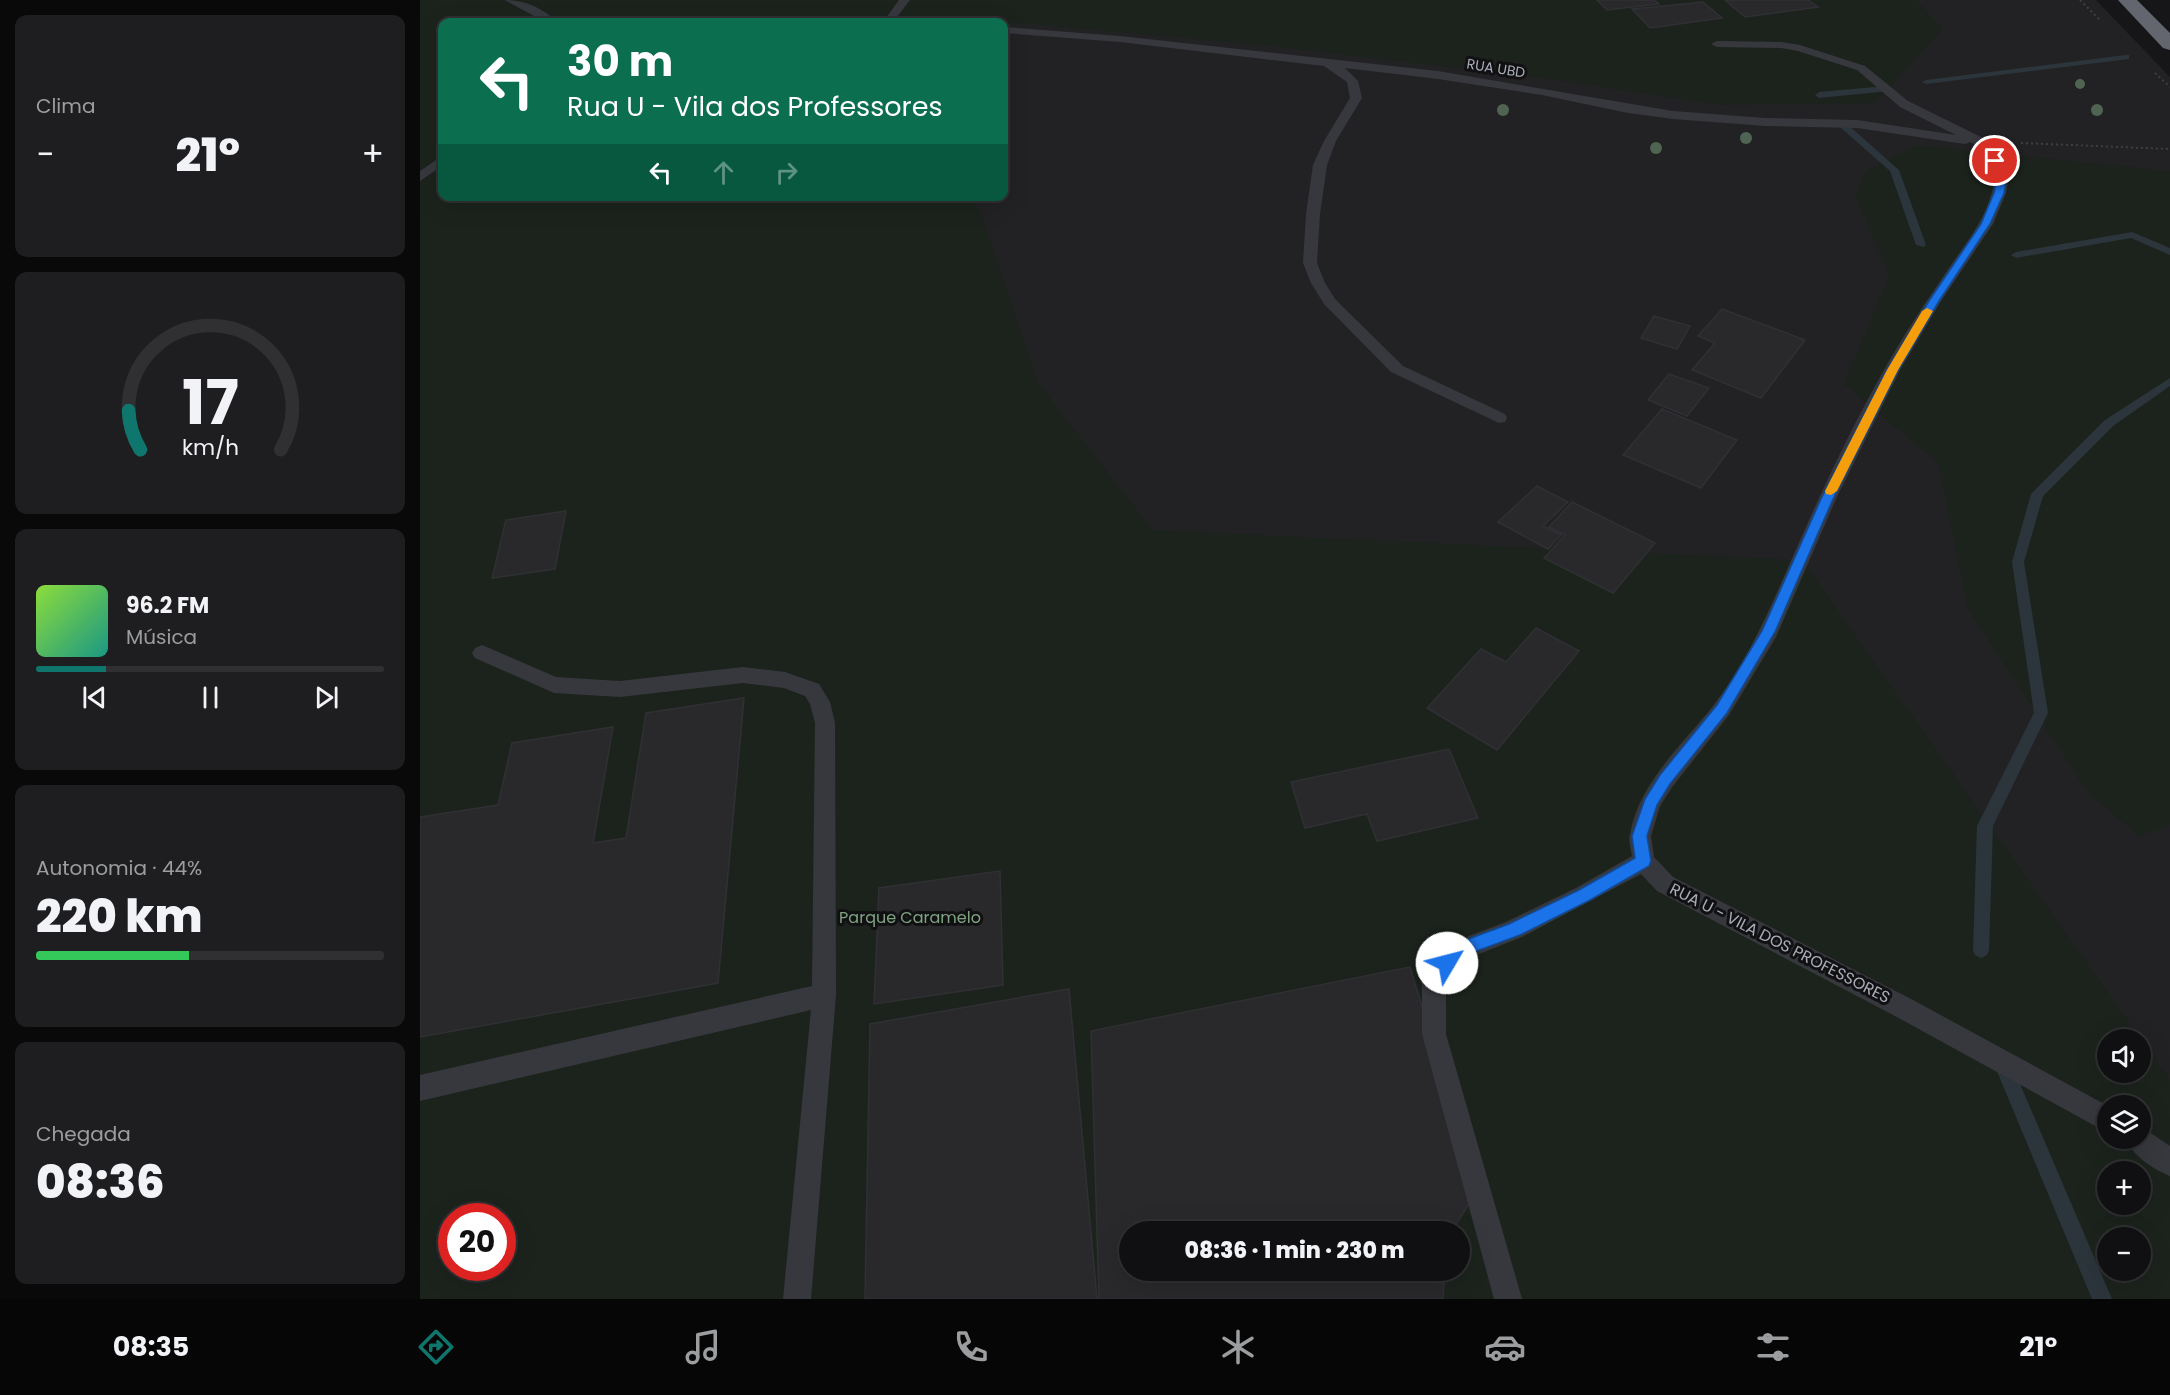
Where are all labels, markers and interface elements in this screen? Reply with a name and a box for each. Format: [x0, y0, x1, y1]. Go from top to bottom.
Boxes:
text: 30 m [567, 32, 673, 91]
icon: left [468, 42, 546, 120]
street label: RUA UBD [1465, 54, 1527, 83]
text: Rua U - Vila dos Professores [567, 88, 943, 125]
text: Clima [36, 92, 95, 120]
text: 21° [176, 124, 240, 187]
text: − [36, 131, 54, 178]
text: + [361, 131, 384, 178]
pin [1969, 135, 2020, 186]
icon: arrive [1978, 144, 2011, 177]
icon: left [644, 156, 677, 189]
icon: ahead [707, 156, 740, 189]
icon: right [770, 156, 803, 189]
text: 17 [182, 358, 238, 446]
text: km/h [181, 432, 239, 463]
text: 96.2 FM [126, 590, 209, 621]
text: Música [126, 623, 197, 651]
icon: previous [78, 681, 111, 714]
icon: pause [194, 681, 227, 714]
icon: next [310, 681, 343, 714]
text: Autonomia · 44% [36, 854, 202, 882]
street label: RUA U - VILA DOS PROFESSORES [1666, 877, 1894, 1009]
text: 220 km [36, 885, 203, 948]
park label: Parque Caramelo [839, 906, 981, 929]
position arrow [1415, 931, 1479, 995]
map controls [2097, 1029, 2151, 1281]
button: sound [2097, 1029, 2151, 1083]
button: layers [2097, 1095, 2151, 1149]
text: Chegada [36, 1120, 131, 1148]
text: 08:36 [36, 1151, 165, 1214]
button: + [2097, 1161, 2151, 1215]
speed limit sign: 20 [438, 1203, 516, 1281]
button: − [2097, 1227, 2151, 1281]
text: 08:36 · 1 min · 230 m [1184, 1235, 1405, 1266]
icon: directions [415, 1326, 457, 1368]
icon: music [682, 1326, 724, 1368]
icon: phone [950, 1326, 992, 1368]
icon: climate [1217, 1326, 1259, 1368]
icon: car [1484, 1326, 1526, 1368]
icon: filters [1752, 1326, 1794, 1368]
text: 08:35 [113, 1328, 189, 1365]
text: 21° [2019, 1328, 2057, 1365]

